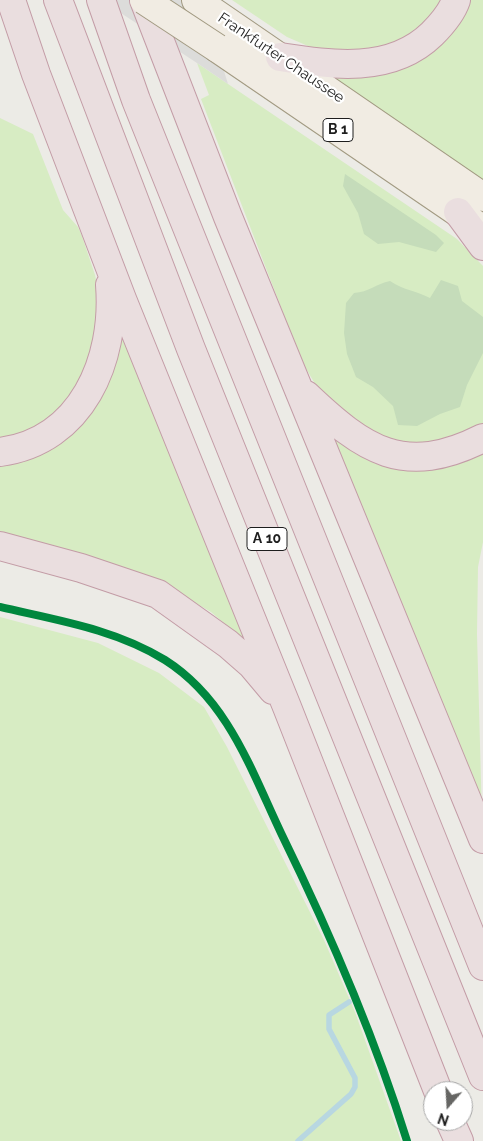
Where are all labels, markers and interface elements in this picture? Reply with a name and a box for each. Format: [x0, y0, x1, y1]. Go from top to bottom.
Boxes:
street label: Frankfurter Chaussee [214, 9, 348, 107]
road number: B 1 [323, 118, 353, 142]
road number: A 10 [247, 528, 287, 550]
north arrow [423, 1081, 473, 1131]
text: N [436, 1110, 451, 1129]

